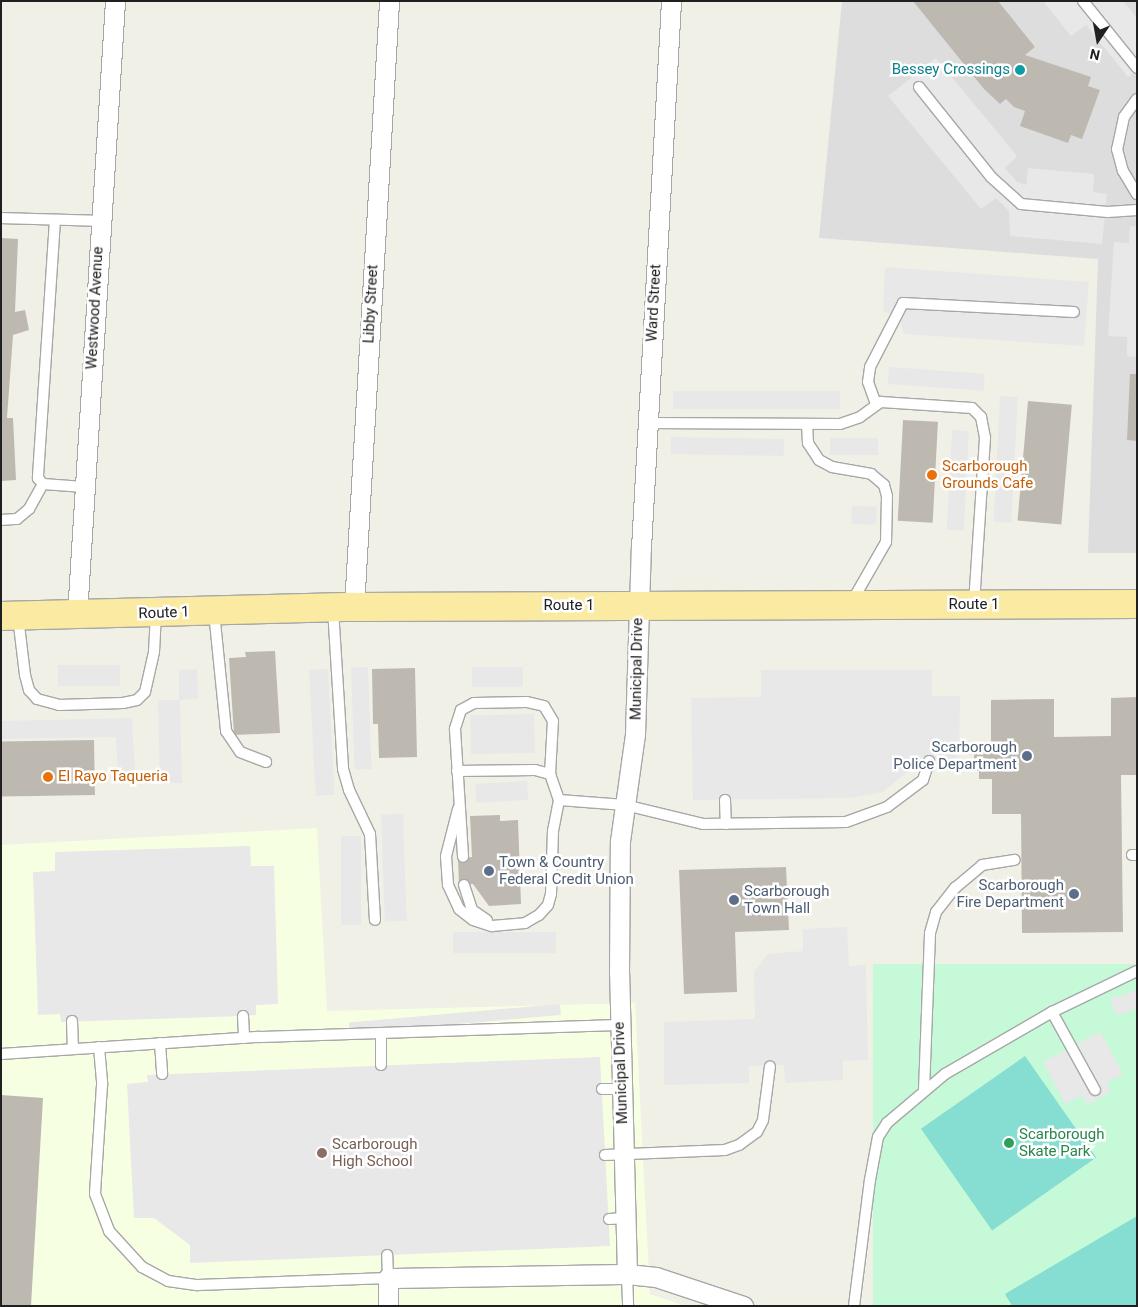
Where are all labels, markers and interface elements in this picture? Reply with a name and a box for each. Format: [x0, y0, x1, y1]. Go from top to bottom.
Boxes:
north arrow [1073, 15, 1123, 65]
text: N [1088, 46, 1101, 64]
place label: Bessey Crossings [892, 61, 1010, 79]
marker: Bessey Crossings [1014, 64, 1026, 76]
street label: Westwood Avenue [83, 246, 107, 370]
street label: Libby Street [360, 264, 382, 344]
street label: Ward Street [643, 264, 665, 342]
place label: Scarborough Grounds Cafe [942, 457, 1033, 492]
marker: Scarborough Grounds Cafe [926, 469, 938, 481]
street label: Route 1 [948, 596, 1000, 614]
street label: Route 1 [543, 597, 595, 615]
street label: Route 1 [138, 603, 190, 623]
street label: Municipal Drive [627, 618, 647, 720]
place label: Scarborough Police Department [893, 738, 1017, 773]
marker: Scarborough Police Department [1021, 750, 1033, 762]
place label: El Rayo Taqueria [58, 768, 168, 786]
marker: El Rayo Taqueria [42, 771, 54, 783]
place label: Town & Country Federal Credit Union [499, 853, 634, 888]
marker: Town & Country Federal Credit Union [483, 865, 495, 877]
place label: Scarborough Fire Department [956, 876, 1064, 911]
place label: Scarborough Town Hall [744, 882, 829, 917]
marker: Scarborough Fire Department [1068, 888, 1080, 900]
marker: Scarborough Town Hall [728, 894, 740, 906]
street label: Municipal Drive [610, 1021, 632, 1125]
place label: Scarborough Skate Park [1019, 1125, 1104, 1160]
place label: Scarborough High School [332, 1135, 417, 1170]
marker: Scarborough Skate Park [1003, 1137, 1015, 1149]
marker: Scarborough High School [316, 1147, 328, 1159]

